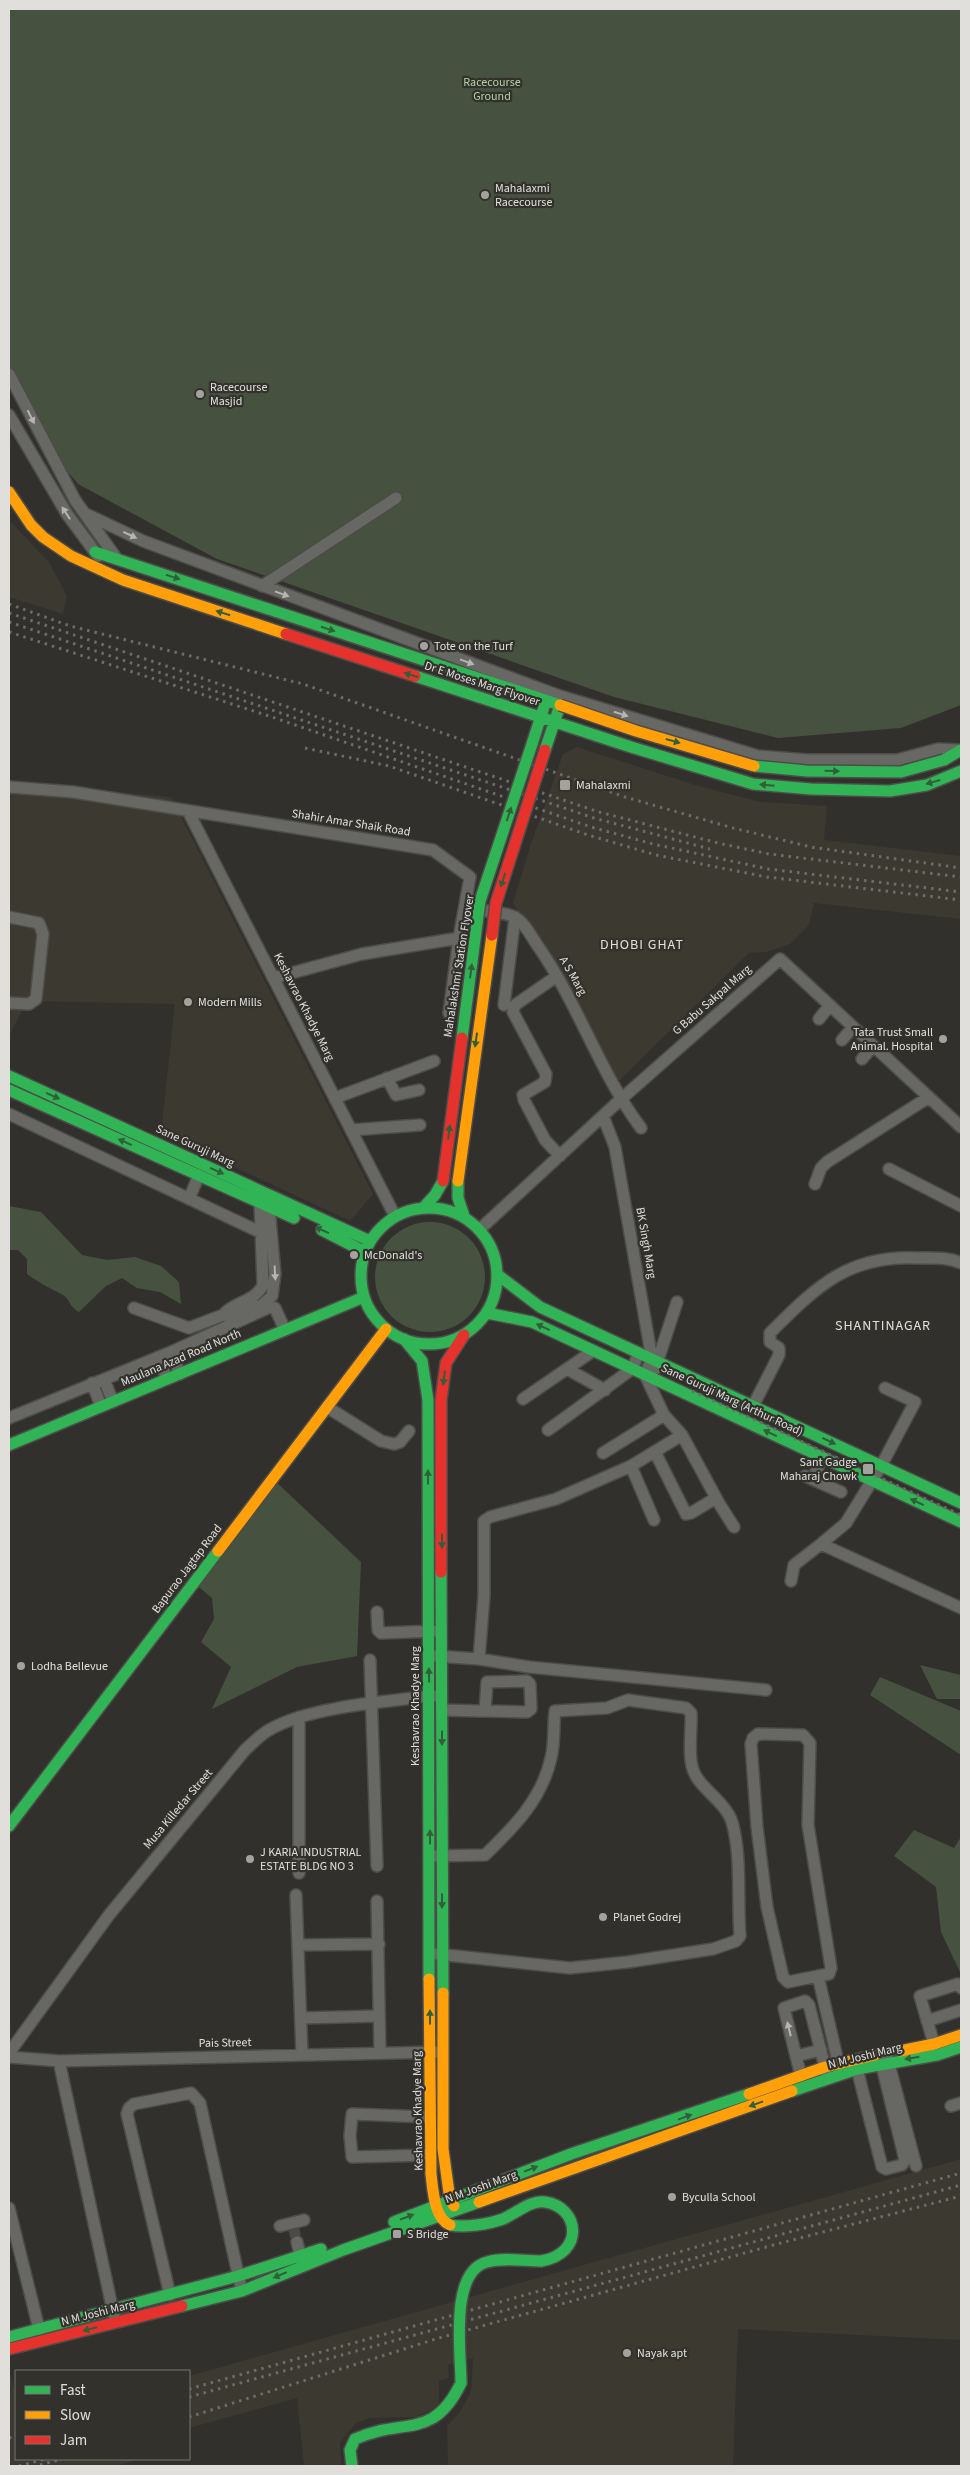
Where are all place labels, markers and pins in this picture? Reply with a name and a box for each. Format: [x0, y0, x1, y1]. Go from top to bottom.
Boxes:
place label: Mahalaxmi Racecourse [495, 180, 552, 211]
marker: Mahalaxmi Racecourse [479, 189, 491, 201]
place label: Racecourse Masjid [210, 379, 267, 410]
marker: Racecourse Masjid [194, 388, 206, 400]
place label: Tote on the Turf [434, 638, 513, 655]
marker: Tote on the Turf [418, 640, 430, 652]
place label: Mahalaxmi [576, 777, 631, 794]
marker: Mahalaxmi [558, 778, 572, 792]
place label: Modern Mills [198, 994, 262, 1011]
marker: Modern Mills [182, 996, 194, 1008]
place label: Tata Trust Small Animal. Hospital [851, 1024, 933, 1055]
marker: Tata Trust Small Animal. Hospital [937, 1033, 949, 1045]
place label: McDonald's [364, 1247, 422, 1264]
marker: McDonald's [348, 1249, 360, 1261]
place label: Sant Gadge Maharaj Chowk [780, 1454, 857, 1485]
marker: Sant Gadge Maharaj Chowk [861, 1462, 875, 1476]
place label: Lodha Bellevue [31, 1658, 108, 1675]
marker: Lodha Bellevue [15, 1660, 27, 1672]
place label: J KARIA INDUSTRIAL ESTATE BLDG NO 3 [260, 1844, 361, 1875]
marker: J KARIA INDUSTRIAL ESTATE BLDG NO 3 [244, 1853, 256, 1865]
place label: Planet Godrej [613, 1909, 681, 1926]
marker: Planet Godrej [597, 1911, 609, 1923]
place label: Byculla School [682, 2189, 756, 2206]
marker: Byculla School [666, 2191, 678, 2203]
place label: S Bridge [407, 2226, 449, 2243]
marker: S Bridge [391, 2228, 403, 2240]
place label: Nayak apt [637, 2345, 687, 2362]
marker: Nayak apt [621, 2347, 633, 2359]

